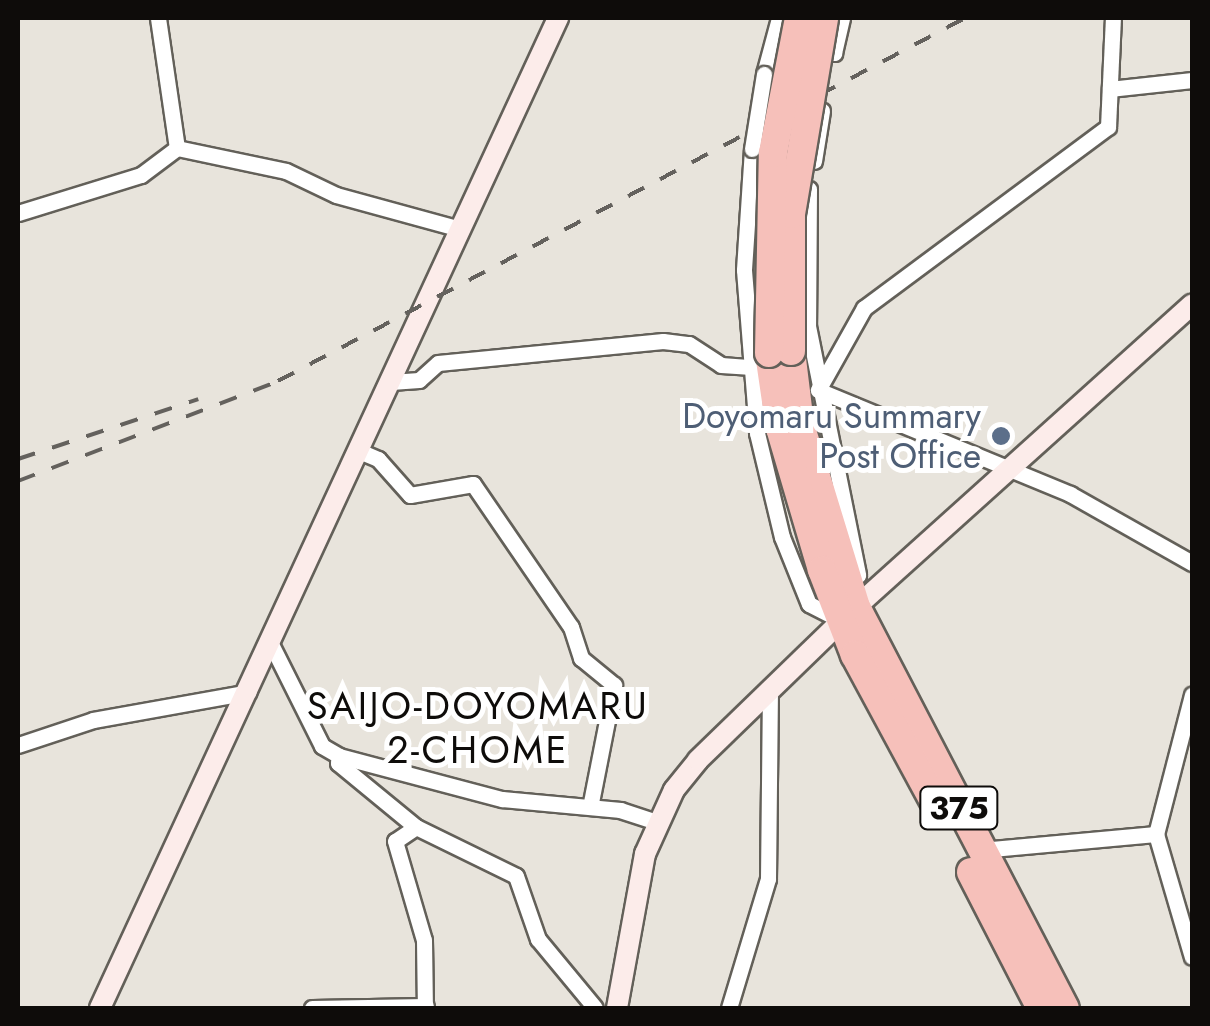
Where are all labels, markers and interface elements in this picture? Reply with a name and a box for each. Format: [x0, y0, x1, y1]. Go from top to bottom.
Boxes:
place label: Doyomaru Summary Post Office [682, 395, 981, 477]
marker: Doyomaru Summary Post Office [990, 425, 1012, 447]
district label: SAIJO-DOYOMARU 2-CHOME [307, 683, 649, 772]
road number: 375 [919, 781, 999, 835]

